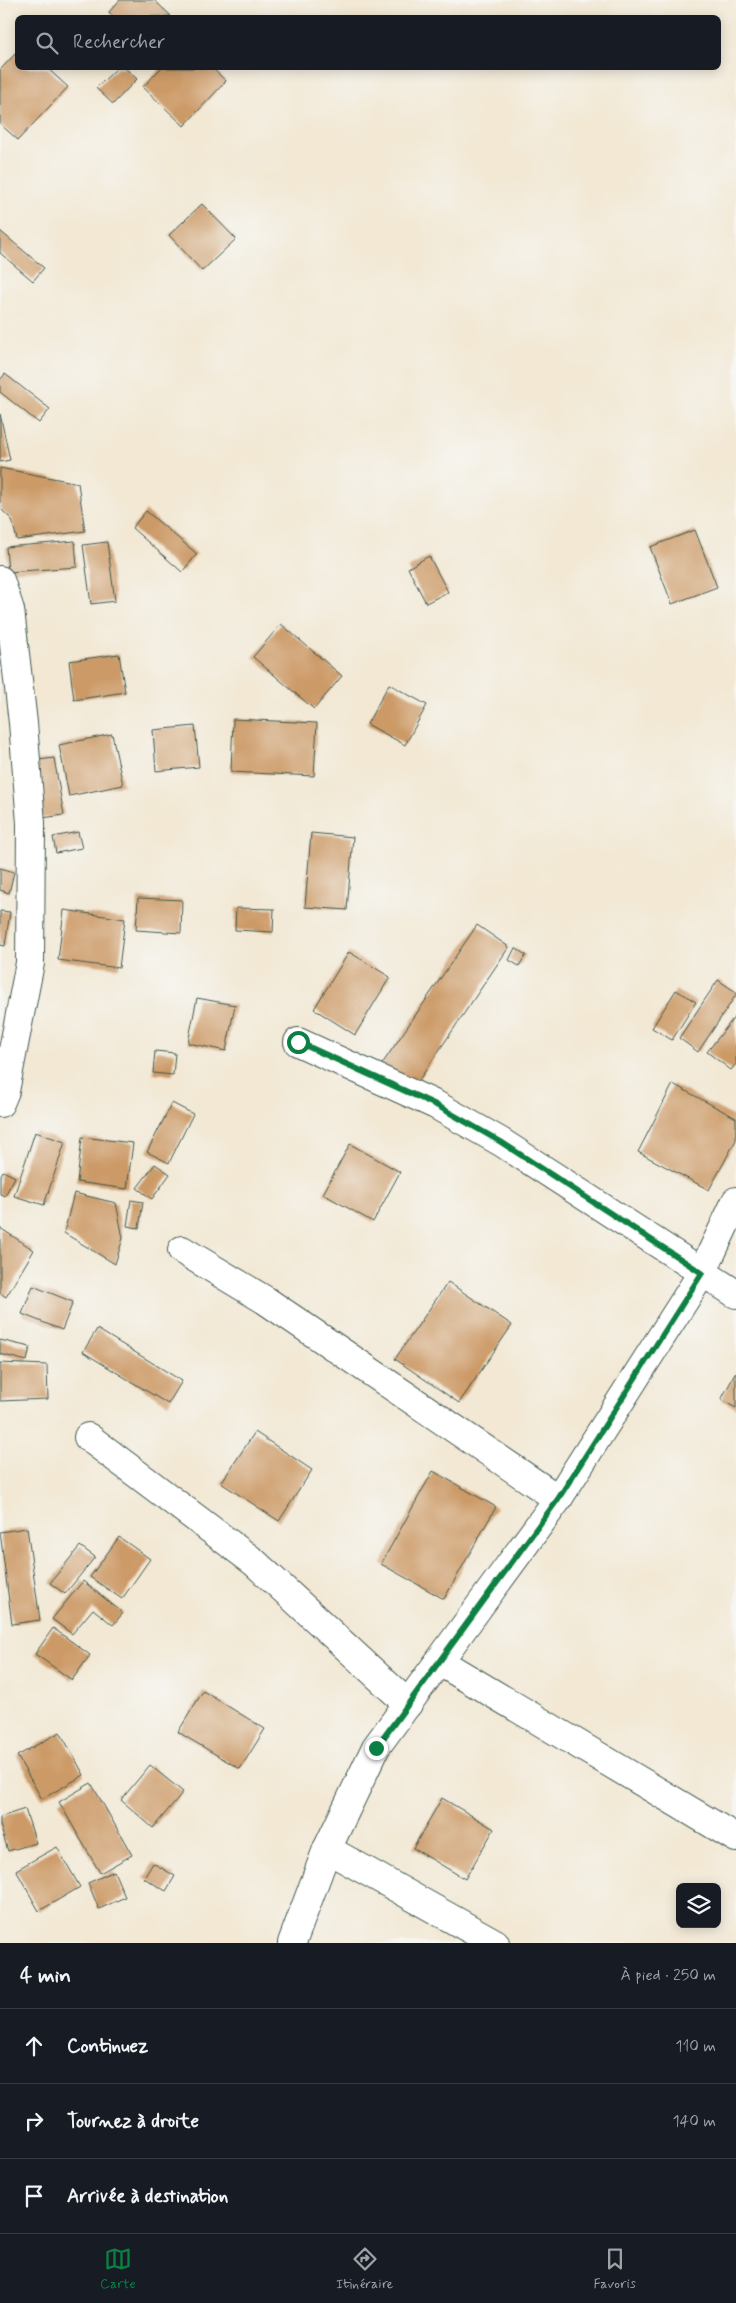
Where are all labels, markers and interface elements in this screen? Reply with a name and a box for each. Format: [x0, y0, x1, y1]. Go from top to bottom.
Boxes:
search box [15, 15, 721, 70]
icon: search [33, 29, 61, 57]
text: Rechercher [73, 30, 165, 55]
route start [287, 1031, 310, 1054]
route end [365, 1737, 388, 1760]
map controls [676, 1883, 721, 1928]
button: layers [676, 1883, 721, 1928]
text: 4 min [20, 1962, 71, 1990]
text: À pied · 250 m [621, 1965, 716, 1986]
icon: ahead [20, 2032, 48, 2060]
text: Continuez [67, 2034, 148, 2059]
text: 110 m [675, 2036, 716, 2057]
icon: right [20, 2107, 48, 2135]
text: Tournez à droite [67, 2109, 199, 2134]
text: 140 m [672, 2111, 716, 2132]
icon: arrive [20, 2182, 48, 2210]
text: Arrivée à destination [67, 2184, 228, 2209]
tab: Carte [100, 2245, 136, 2293]
tab: Itinéraire [336, 2245, 393, 2293]
tab: Favoris [593, 2245, 636, 2293]

